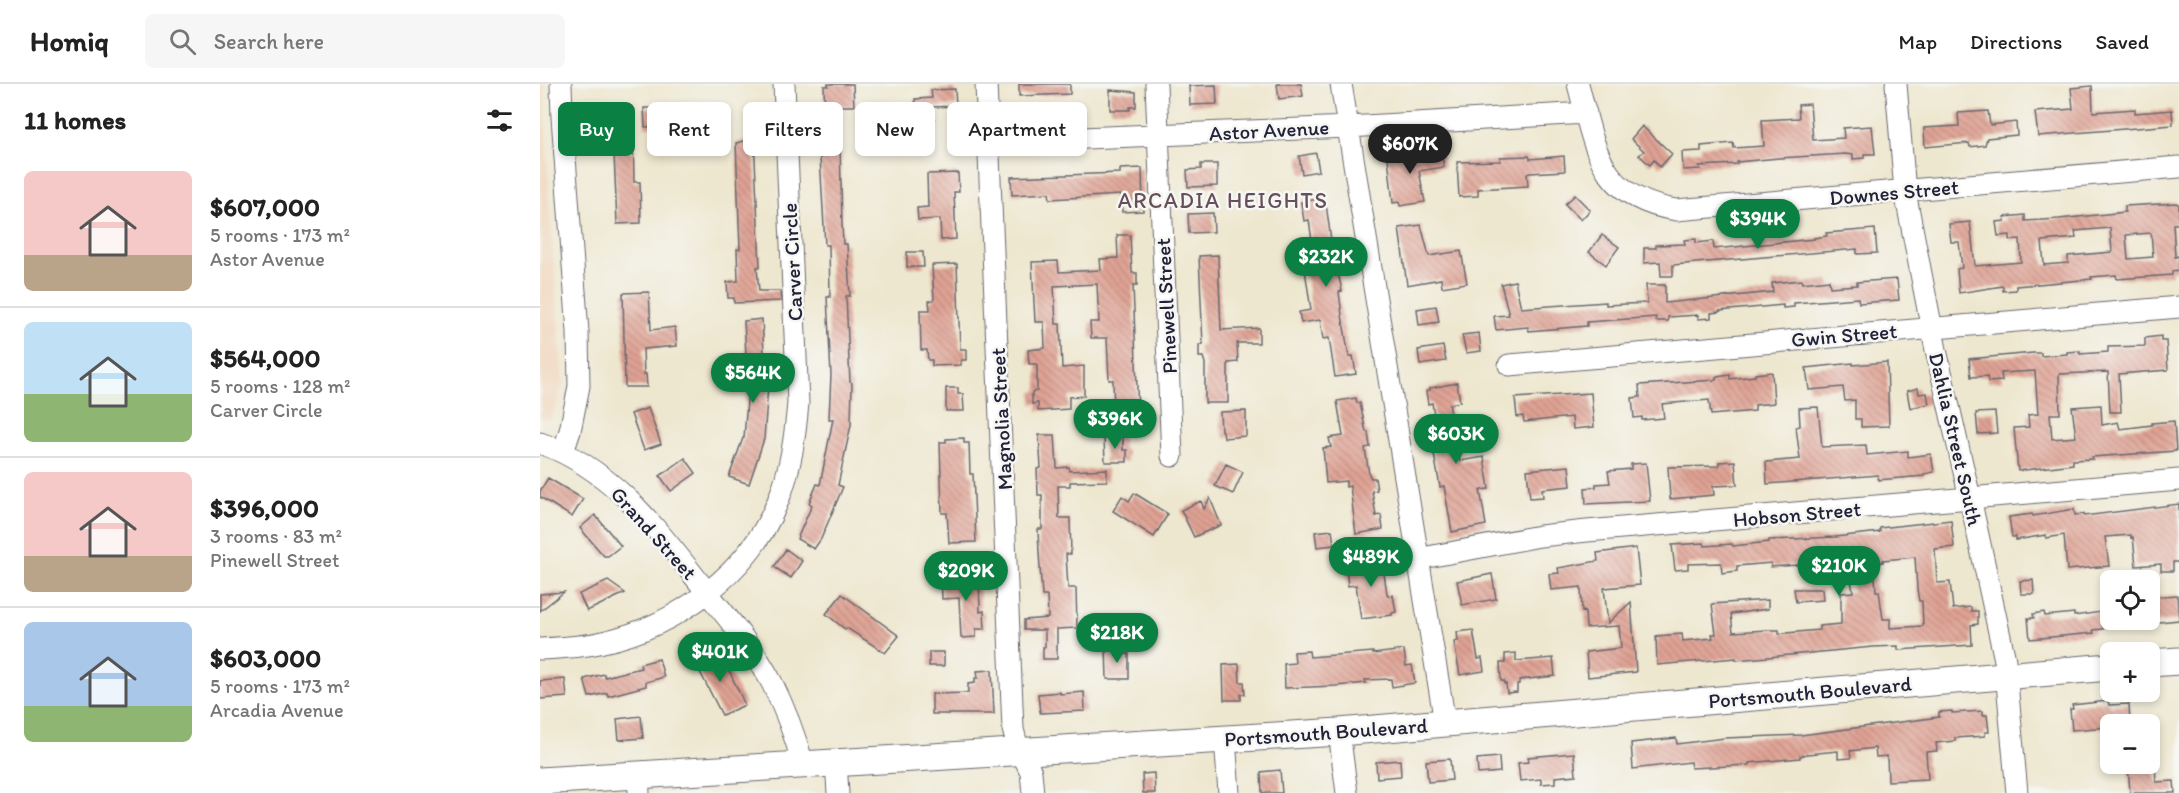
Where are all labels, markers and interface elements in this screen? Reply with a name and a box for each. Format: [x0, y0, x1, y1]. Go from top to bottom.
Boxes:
search box [145, 14, 565, 68]
text: Homiq [30, 24, 109, 58]
icon: search [166, 25, 199, 58]
text: Search here [214, 28, 324, 55]
text: Map [1899, 29, 1937, 54]
text: Directions [1970, 29, 2062, 54]
text: Saved [2095, 29, 2149, 54]
chip: Buy [558, 102, 635, 156]
chip: Rent [647, 102, 731, 156]
chip: Filters [743, 102, 843, 156]
chip: New [855, 102, 935, 156]
chip: Apartment [947, 102, 1087, 156]
text: 11 homes [24, 104, 126, 136]
icon: filters [483, 104, 516, 137]
street label: Astor Avenue [1208, 114, 1330, 146]
pin: $607K [1368, 124, 1452, 175]
text: $607K [1382, 131, 1438, 155]
street label: Downes Street [1828, 174, 1960, 210]
district label: ARCADIA HEIGHTS [1118, 187, 1328, 214]
text: $607,000 [210, 191, 320, 223]
icon: home [72, 195, 144, 267]
pin: $394K [1716, 199, 1800, 250]
street label: Carver Circle [776, 202, 808, 322]
text: $394K [1730, 206, 1786, 230]
text: 5 rooms · 173 m² [210, 223, 350, 247]
street label: Pinewell Street [1150, 237, 1182, 375]
pin: $232K [1284, 237, 1368, 288]
text: $232K [1299, 244, 1353, 268]
text: Astor Avenue [210, 247, 325, 271]
street label: Gwin Street [1790, 318, 1898, 352]
text: $564,000 [210, 342, 320, 374]
icon: home [72, 346, 144, 418]
street label: Magnolia Street [985, 347, 1017, 491]
street label: Dahlia Street South [1924, 350, 1988, 529]
pin: $564K [711, 353, 795, 404]
text: $564K [725, 360, 781, 384]
text: 5 rooms · 128 m² [210, 374, 351, 398]
text: Carver Circle [210, 398, 323, 422]
pin: $396K [1073, 399, 1157, 450]
text: $396K [1088, 406, 1142, 430]
pin: $603K [1414, 414, 1498, 465]
text: $603K [1428, 421, 1484, 445]
street label: Grand Street [606, 481, 702, 585]
text: $396,000 [210, 492, 319, 524]
icon: home [72, 496, 144, 568]
street label: Hobson Street [1732, 496, 1862, 532]
text: 3 rooms · 83 m² [210, 524, 342, 548]
pin: $489K [1329, 537, 1413, 588]
text: $489K [1343, 544, 1399, 568]
pin: $210K [1797, 546, 1881, 597]
text: Pinewell Street [210, 548, 340, 572]
pin: $209K [924, 551, 1008, 602]
text: $210K [1811, 553, 1867, 577]
text: $209K [938, 558, 994, 582]
map controls [2100, 570, 2160, 774]
button: locate [2100, 570, 2160, 630]
pin: $218K [1075, 613, 1159, 664]
text: $218K [1090, 620, 1144, 644]
pin: $401K [678, 632, 762, 683]
text: $401K [692, 639, 748, 663]
text: $603,000 [210, 642, 321, 674]
button: + [2100, 642, 2160, 702]
icon: home [72, 646, 144, 718]
street label: Portsmouth Boulevard [1707, 671, 1913, 713]
text: 5 rooms · 173 m² [210, 674, 350, 698]
text: Arcadia Avenue [210, 698, 344, 722]
street label: Portsmouth Boulevard [1223, 712, 1429, 752]
button: − [2100, 714, 2160, 774]

